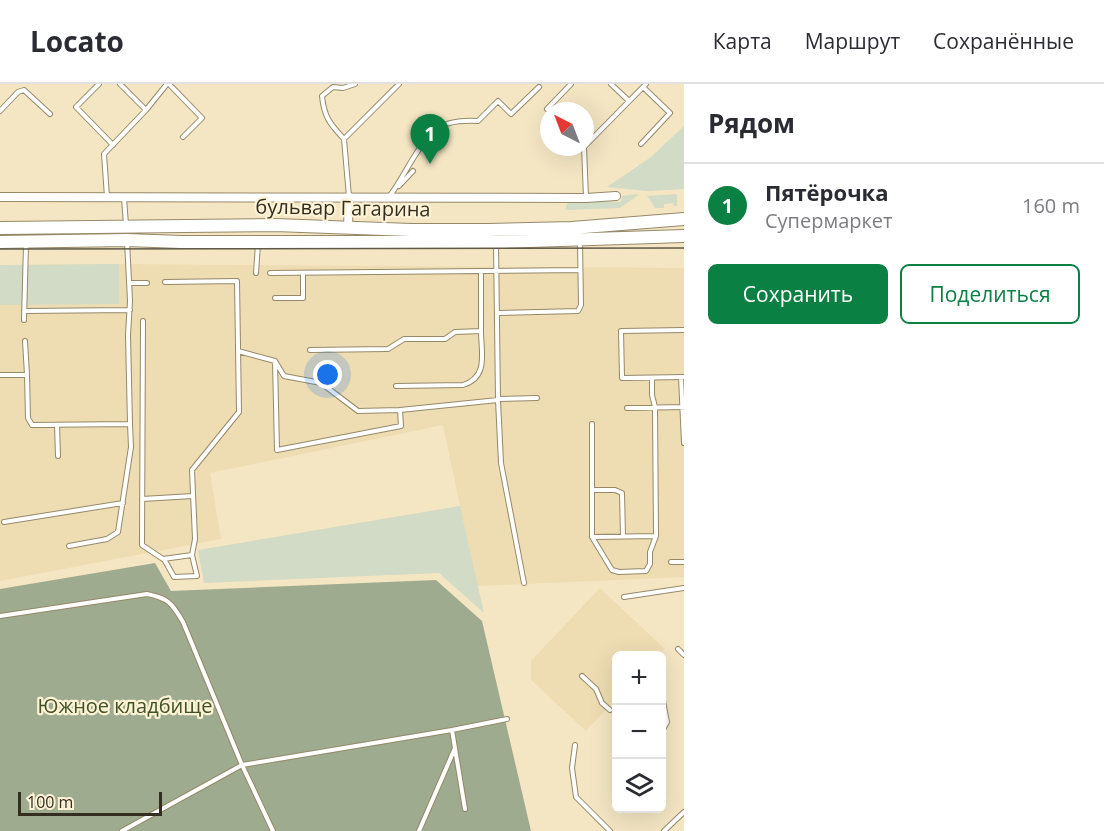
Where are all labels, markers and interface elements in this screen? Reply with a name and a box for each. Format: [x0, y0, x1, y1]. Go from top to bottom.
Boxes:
text: Locato [30, 22, 124, 60]
text: Карта [713, 27, 772, 55]
text: Маршрут [805, 27, 900, 55]
text: Сохранённые [933, 27, 1074, 55]
north arrow [540, 102, 594, 156]
text: Рядом [708, 105, 795, 141]
pin: 1 [410, 115, 450, 164]
text: Пятёрочка [765, 177, 888, 207]
street label: бульвар Гагарина [255, 192, 431, 223]
text: 1 [722, 192, 733, 219]
text: 160 m [1022, 192, 1080, 219]
text: Супермаркет [765, 207, 892, 234]
button: Сохранить [708, 264, 888, 324]
button: Поделиться [900, 264, 1080, 324]
your location [313, 360, 342, 389]
map controls [612, 651, 666, 813]
button: + [612, 651, 666, 705]
park label: Южное кладбище [38, 692, 212, 719]
button: − [612, 705, 666, 759]
button: layers [612, 759, 666, 813]
scale bar [18, 789, 162, 816]
text: 100 m [27, 791, 73, 813]

